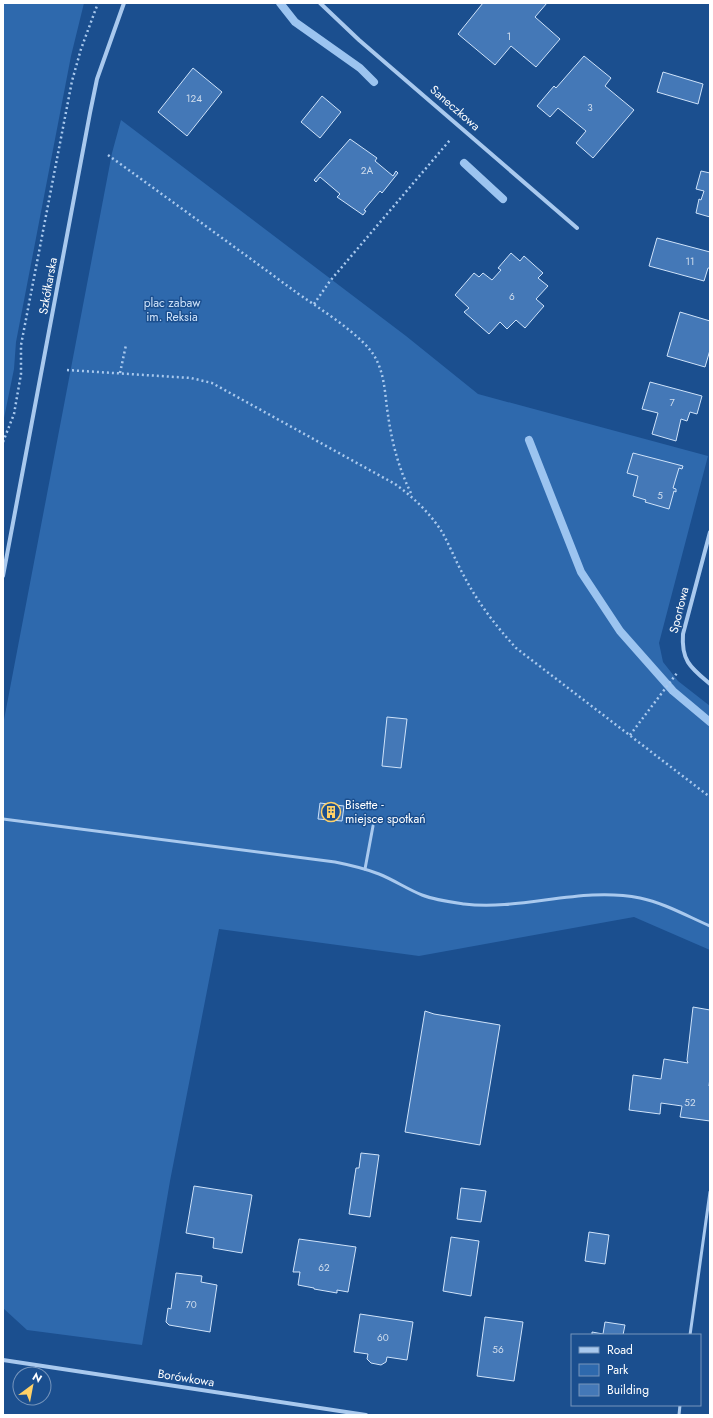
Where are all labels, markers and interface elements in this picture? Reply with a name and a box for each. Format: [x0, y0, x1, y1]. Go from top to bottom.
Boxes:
house number: 1 [507, 29, 511, 44]
street label: Saneczkowa [426, 81, 484, 135]
house number: 124 [186, 91, 202, 106]
house number: 3 [587, 100, 593, 115]
house number: 2A [361, 163, 374, 178]
house number: 11 [686, 254, 695, 269]
street label: Szkółkarska [34, 256, 62, 316]
house number: 6 [509, 289, 515, 304]
park label: plac zabaw im. Reksia [144, 294, 201, 326]
house number: 7 [669, 395, 675, 410]
house number: 5 [657, 488, 663, 503]
street label: Sportowa [665, 585, 694, 635]
place label: Bisette - miejsce spotkań [345, 796, 425, 828]
building icon: Bisette - miejsce spotkań [320, 801, 342, 823]
house number: 52 [684, 1095, 696, 1110]
house number: 62 [318, 1260, 330, 1275]
house number: 70 [185, 1297, 197, 1312]
house number: 60 [377, 1330, 389, 1345]
legend [571, 1334, 701, 1406]
text: Road [607, 1341, 633, 1359]
house number: 56 [492, 1342, 504, 1357]
text: Park [607, 1361, 629, 1379]
street label: Borówkowa [156, 1365, 216, 1391]
north arrow [12, 1366, 52, 1406]
text: N [29, 1368, 45, 1387]
text: Building [607, 1381, 649, 1399]

